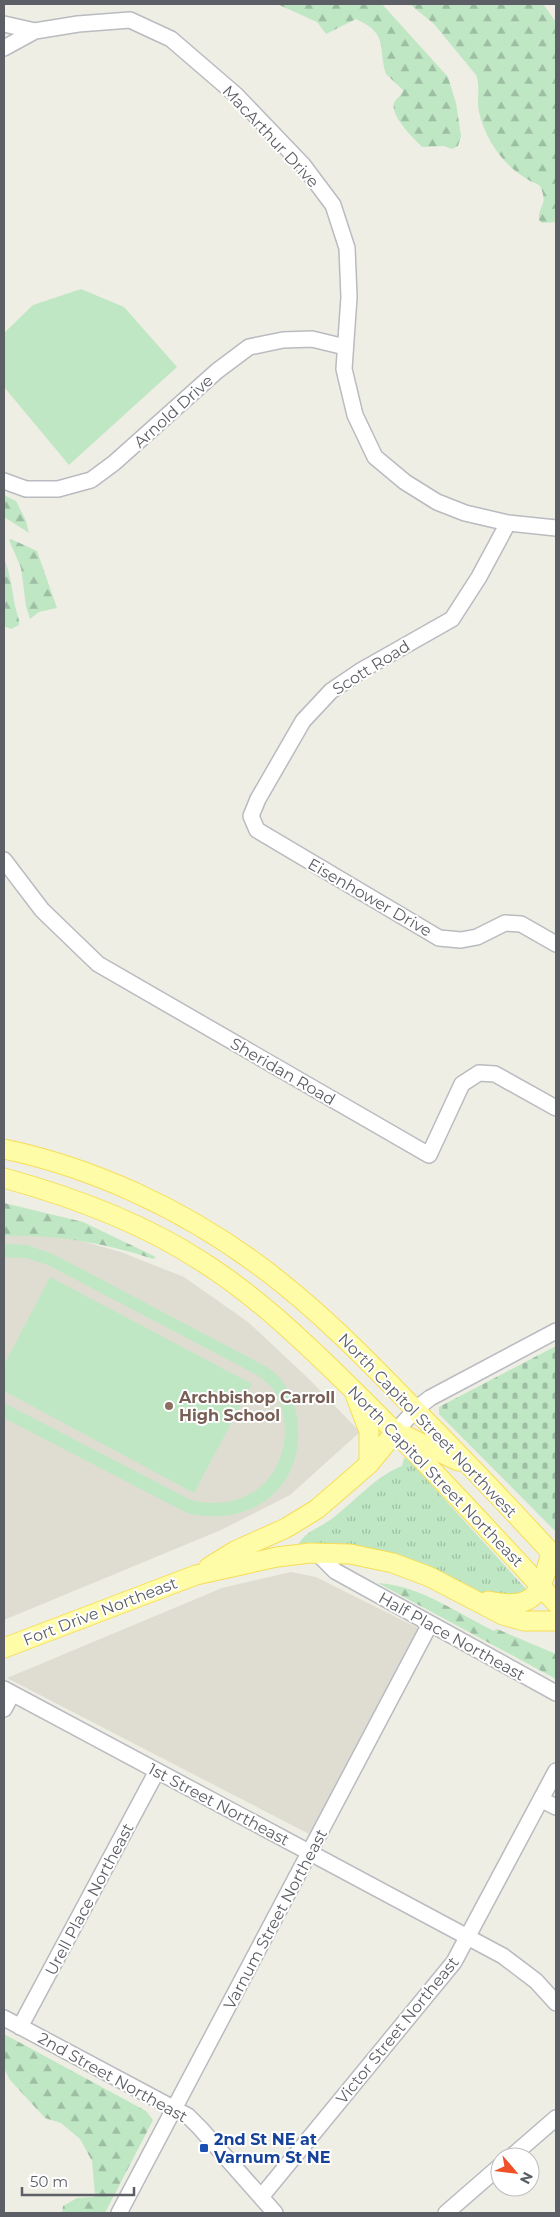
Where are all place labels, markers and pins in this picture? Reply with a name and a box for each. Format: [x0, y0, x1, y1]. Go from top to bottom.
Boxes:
place label: Archbishop Carroll High School [178, 1388, 335, 1425]
marker: Archbishop Carroll High School [163, 1400, 175, 1412]
place label: 2nd St NE at Varnum St NE [213, 2130, 331, 2167]
marker: 2nd St NE at Varnum St NE [198, 2142, 210, 2154]

